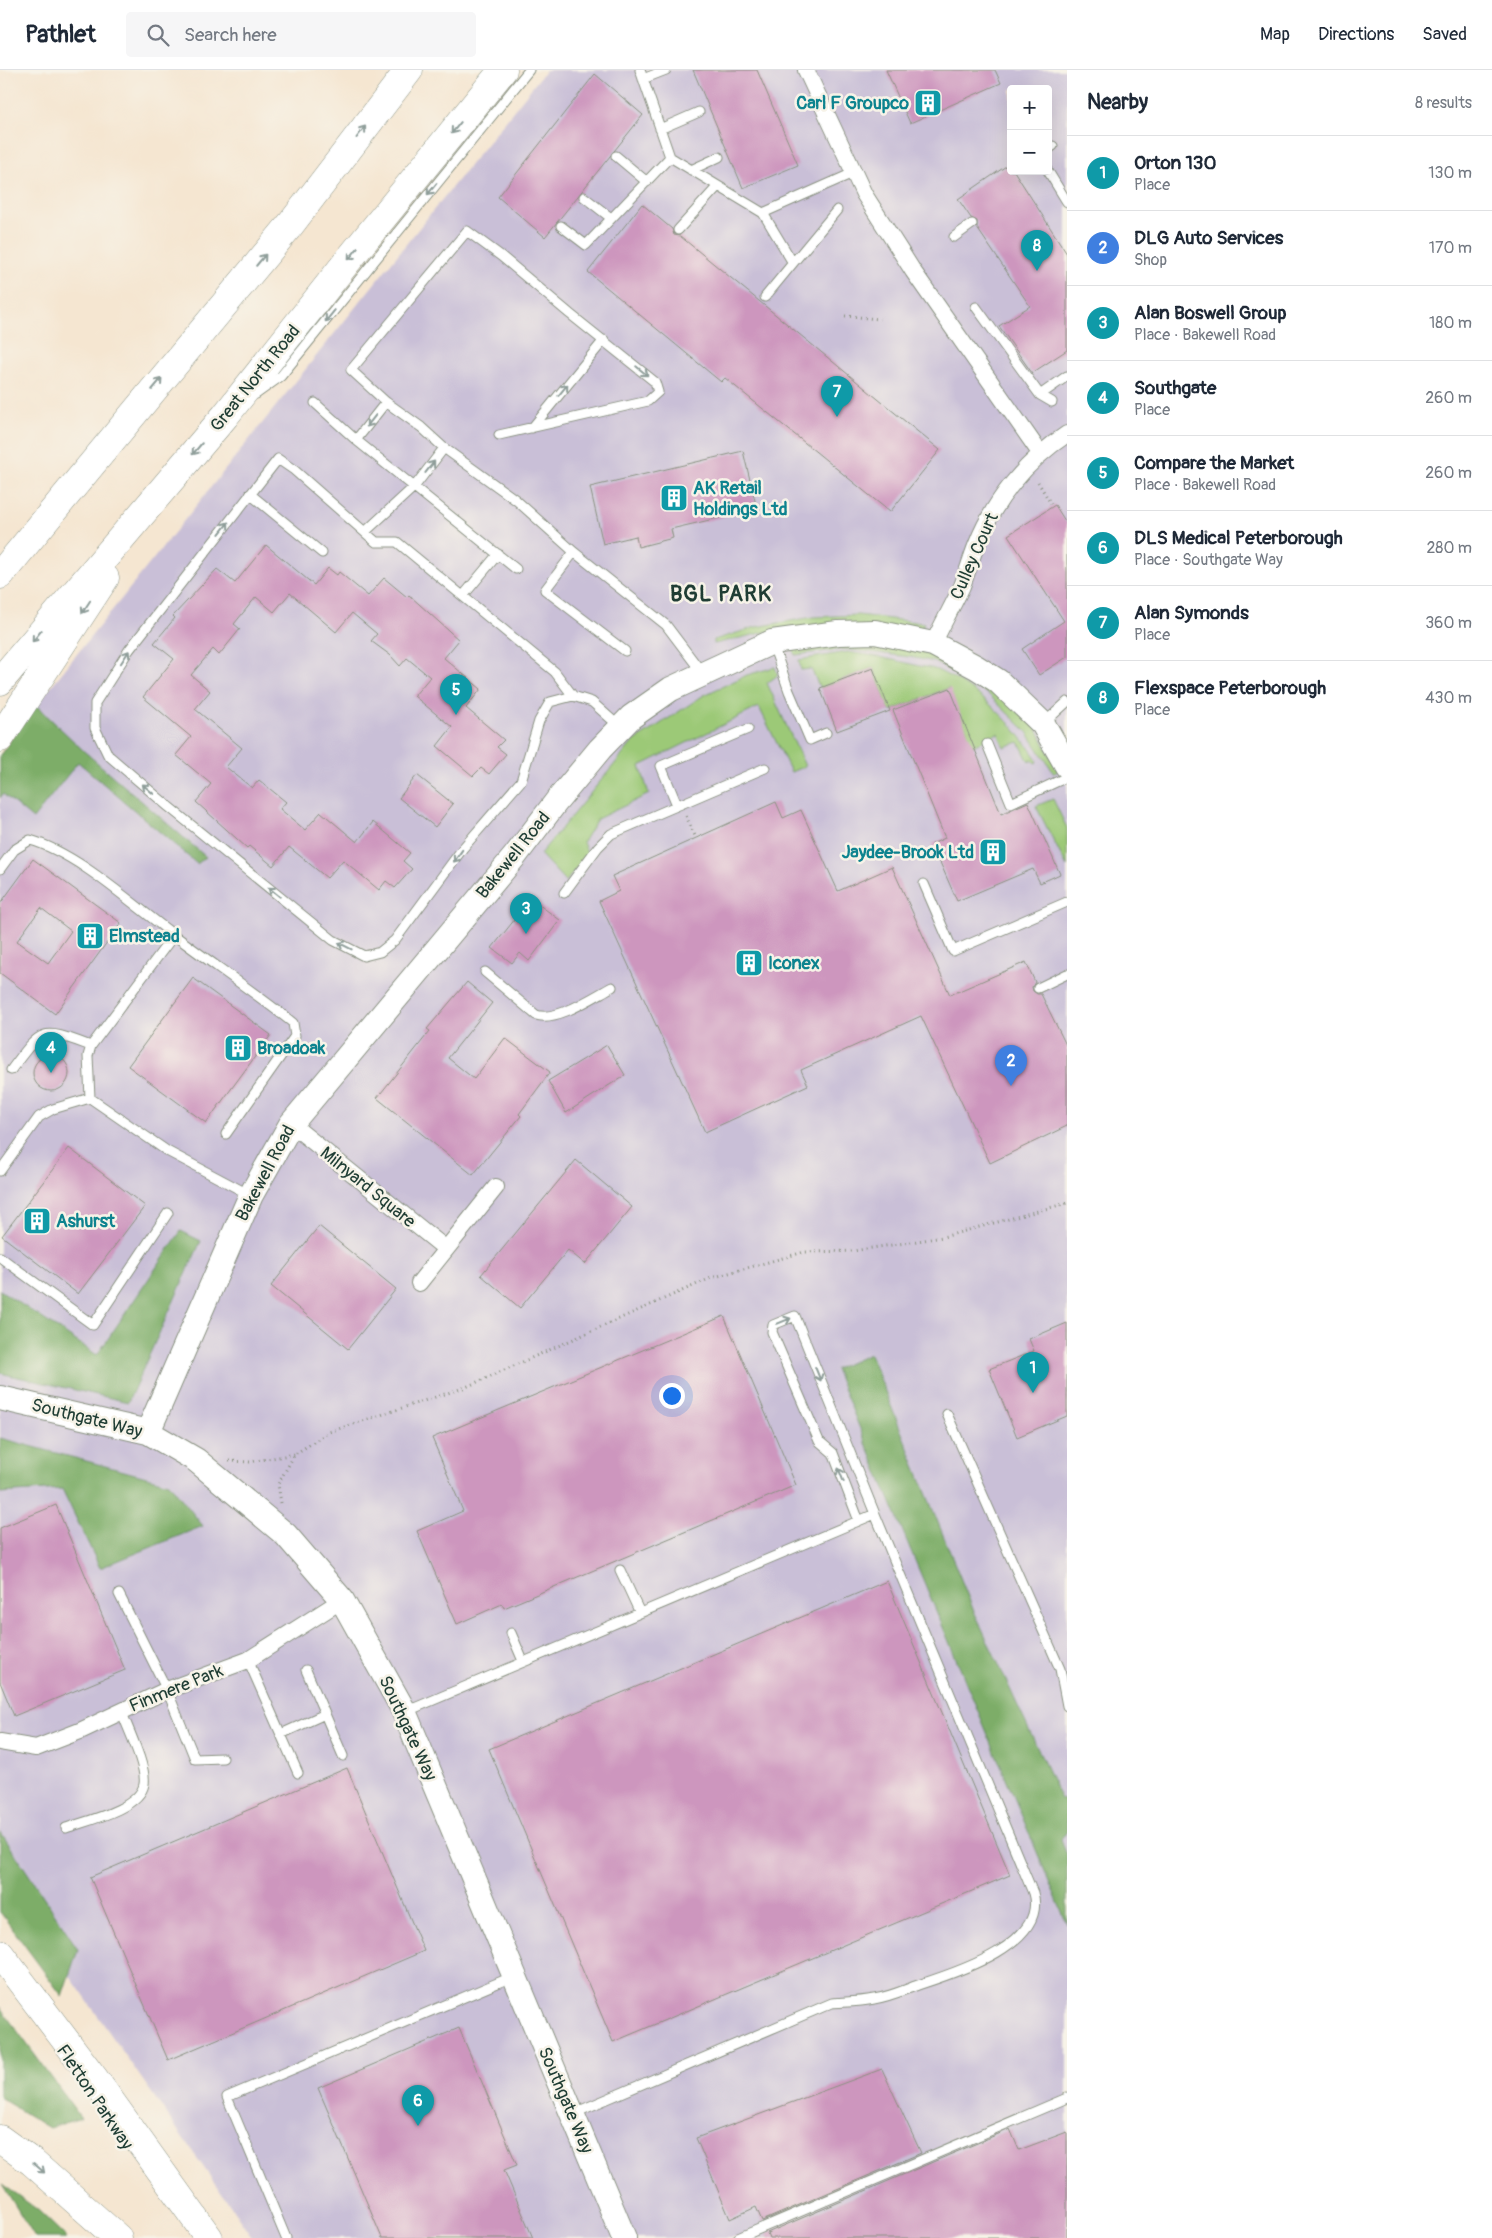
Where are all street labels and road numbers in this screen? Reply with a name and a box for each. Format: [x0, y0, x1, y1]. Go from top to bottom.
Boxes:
street label: Great North Road [205, 320, 306, 436]
street label: Culley Court [945, 509, 1004, 603]
street label: Bakewell Road [471, 807, 556, 904]
street label: Bakewell Road [230, 1121, 300, 1225]
street label: Milnyard Square [315, 1142, 420, 1233]
street label: Southgate Way [29, 1394, 145, 1443]
street label: Finmere Park [126, 1659, 227, 1718]
street label: Southgate Way [373, 1672, 442, 1785]
street label: Fletton Parkway [51, 2040, 138, 2154]
street label: Southgate Way [533, 2044, 598, 2157]

